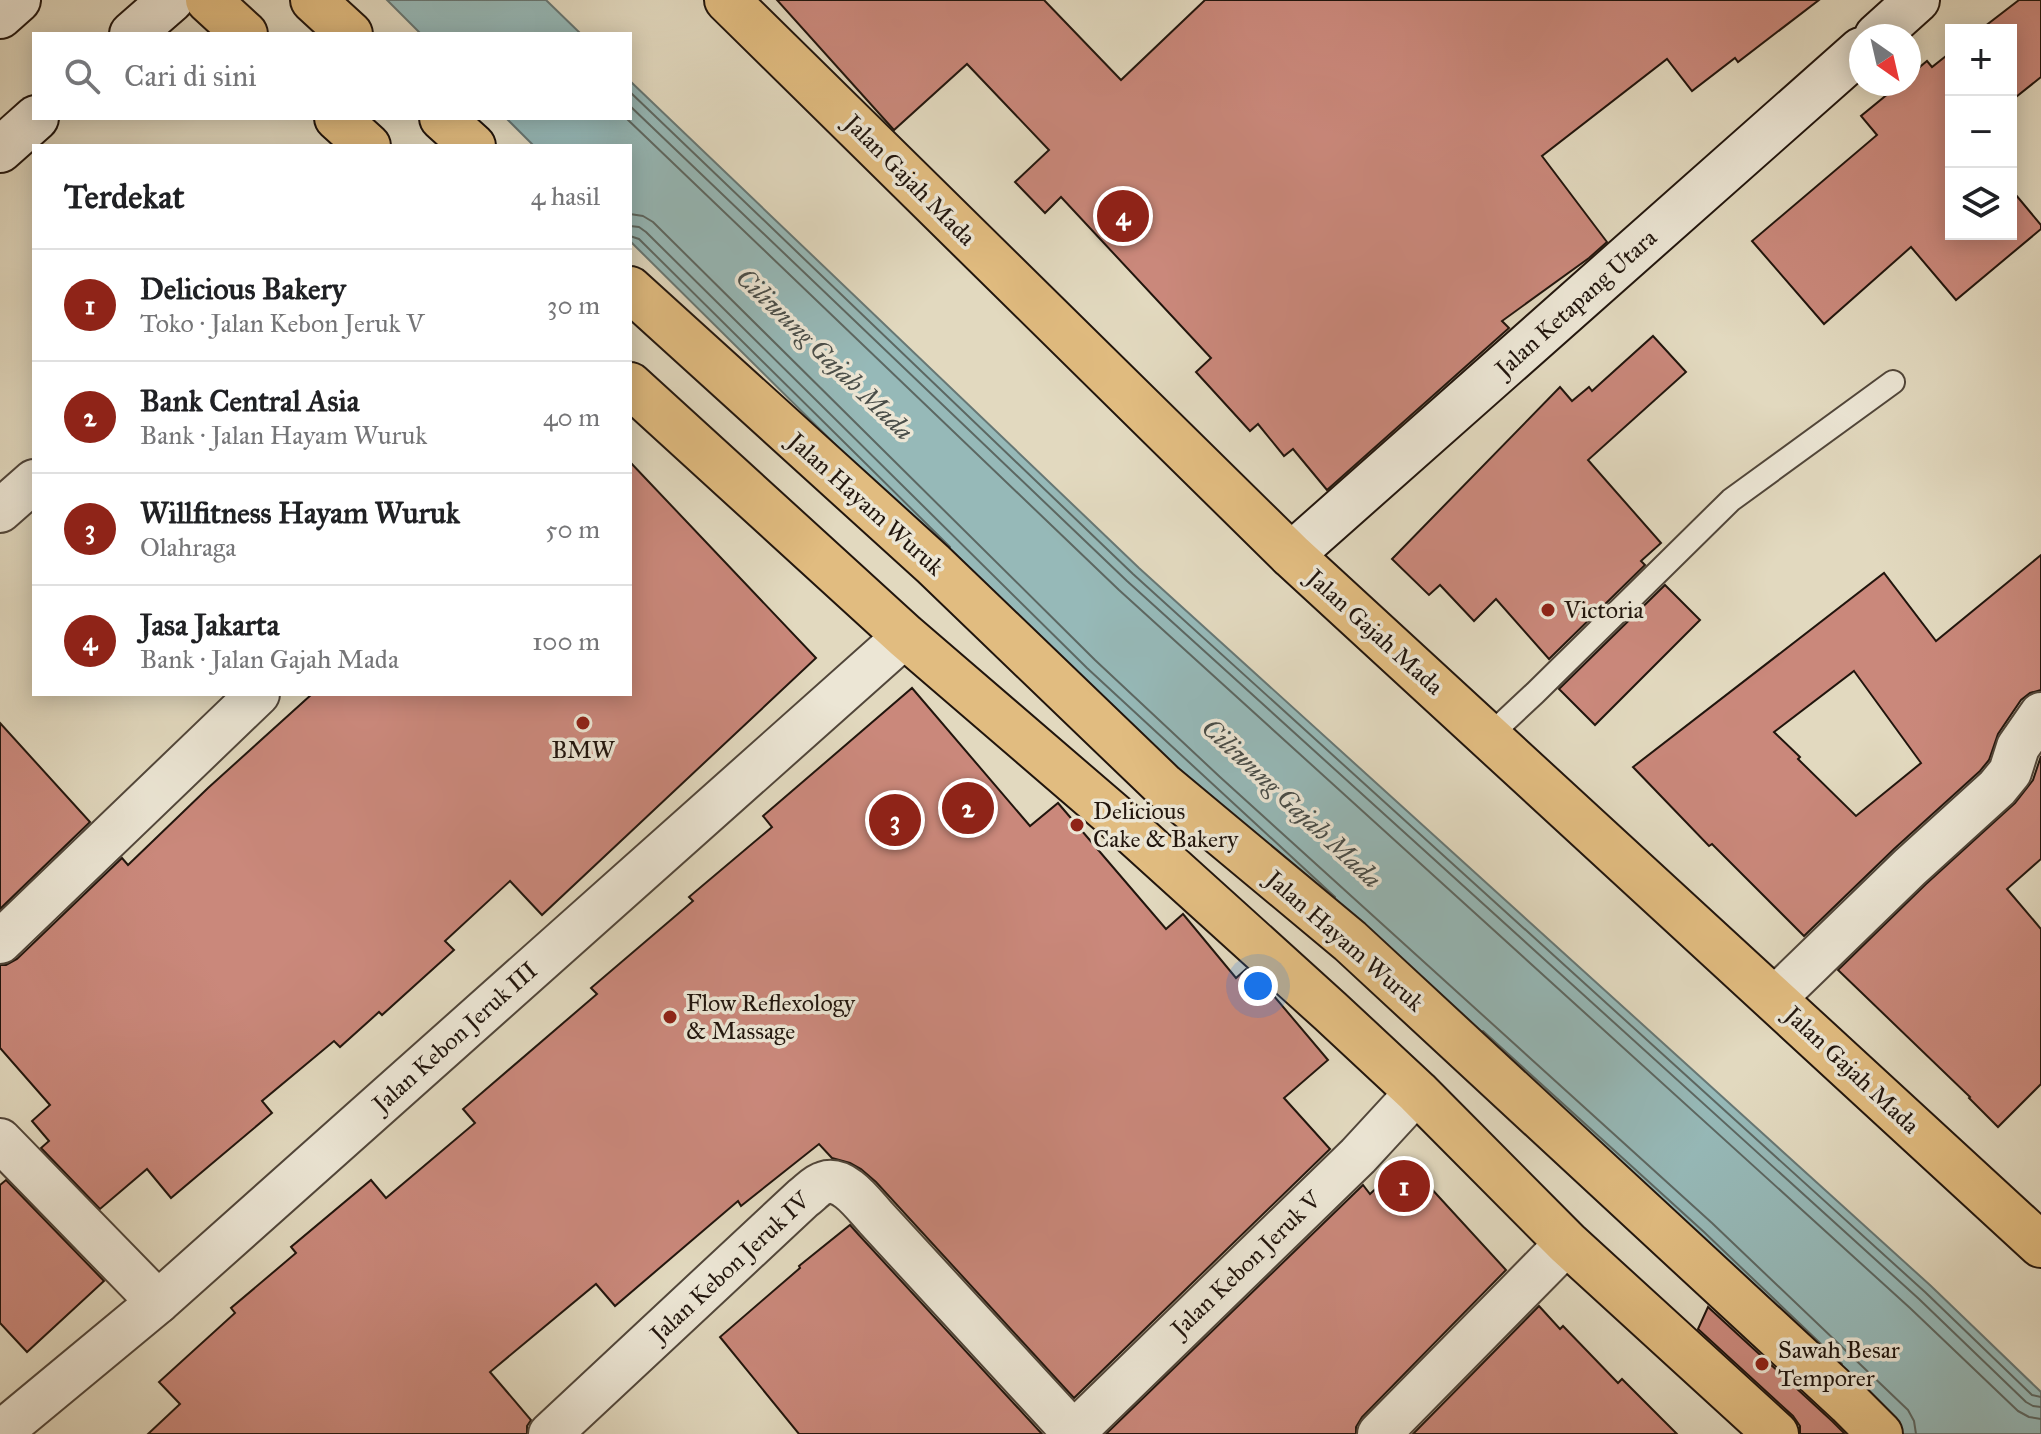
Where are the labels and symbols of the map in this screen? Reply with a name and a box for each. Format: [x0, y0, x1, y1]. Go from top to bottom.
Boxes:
north arrow [1849, 24, 1921, 96]
street label: Jalan Gajah Mada [836, 106, 982, 252]
pin: 4 [1097, 186, 1149, 246]
street label: Jalan Ketapang Utara [1487, 222, 1664, 385]
water label: Ciliwung Gajah Mada [730, 261, 920, 447]
street label: Jalan Hayam Wuruk [780, 424, 951, 582]
street label: Jalan Gajah Mada [1298, 561, 1450, 702]
place label: Victoria [1563, 595, 1645, 625]
marker: Victoria [1539, 601, 1557, 619]
water label: Ciliwung Gajah Mada [1196, 712, 1388, 894]
marker: BMW [574, 714, 592, 732]
place label: BMW [551, 735, 616, 765]
pin: 2 [942, 778, 994, 838]
pin: 3 [869, 790, 921, 850]
place label: Delicious Cake & Bakery [1093, 796, 1239, 854]
marker: Delicious Cake & Bakery [1068, 816, 1086, 834]
street label: Jalan Hayam Wuruk [1258, 862, 1431, 1018]
street label: Jalan Kebon Jeruk III [364, 955, 544, 1121]
your location [1238, 966, 1278, 1006]
place label: Flow Reflexology & Massage [686, 988, 856, 1046]
street label: Jalan Gajah Mada [1776, 998, 1926, 1141]
marker: Flow Reflexology & Massage [661, 1008, 679, 1026]
pin: 1 [1378, 1156, 1430, 1216]
street label: Jalan Kebon Jeruk IV [642, 1184, 817, 1351]
street label: Jalan Kebon Jeruk V [1163, 1184, 1328, 1345]
place label: Sawah Besar Temporer [1778, 1335, 1900, 1393]
marker: Sawah Besar Temporer [1753, 1355, 1771, 1373]

